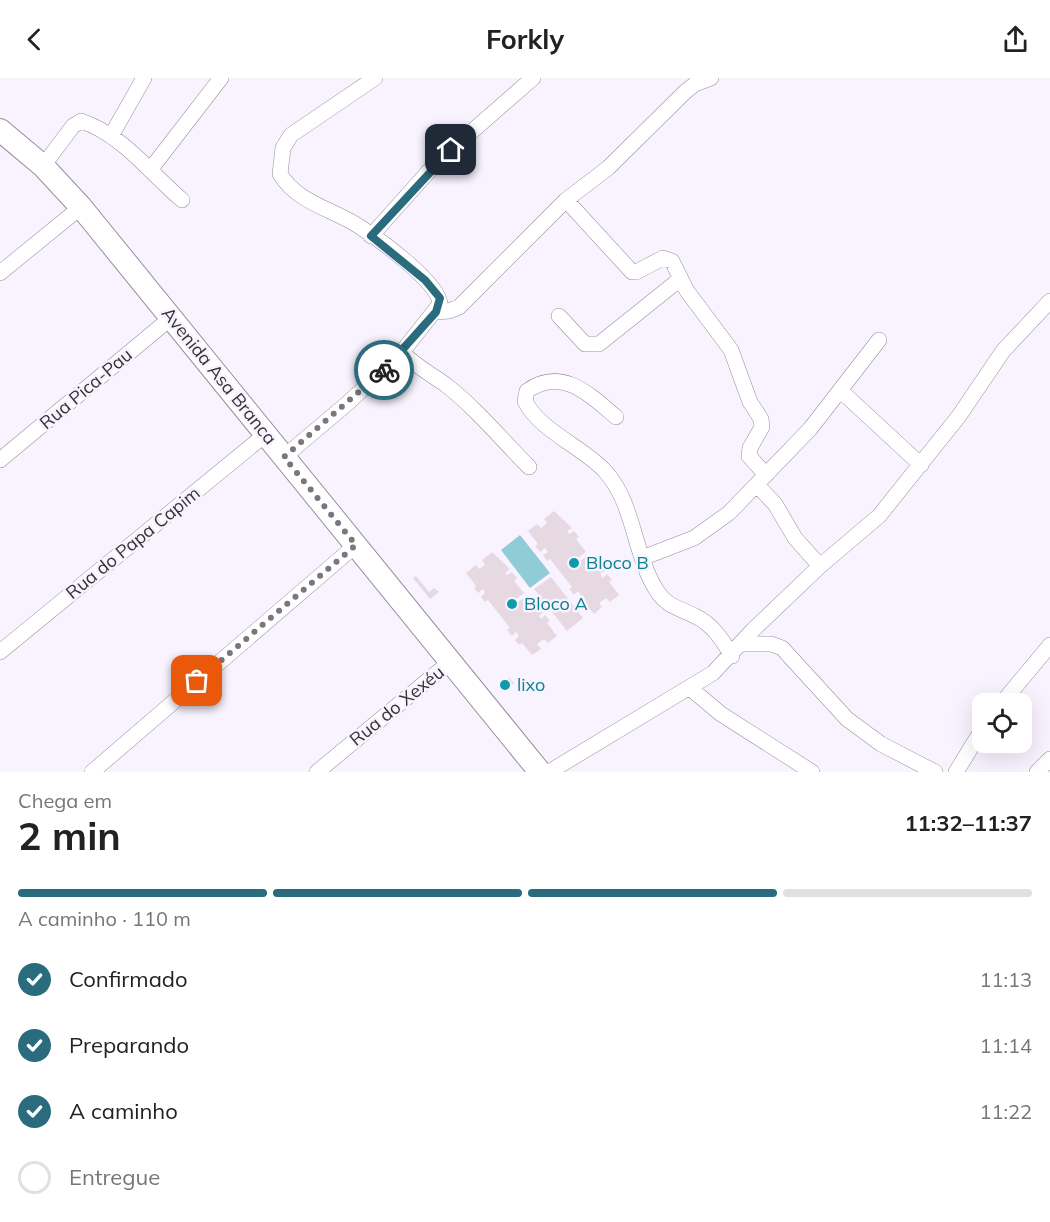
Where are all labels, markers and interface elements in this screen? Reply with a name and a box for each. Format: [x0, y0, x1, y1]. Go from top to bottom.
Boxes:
text: Forkly [486, 22, 564, 56]
icon: back [18, 23, 51, 56]
icon: share [999, 23, 1032, 56]
pin [425, 124, 476, 175]
icon: home [434, 133, 467, 166]
street label: Avenida Asa Branca [157, 302, 282, 449]
courier [354, 340, 414, 400]
street label: Rua Pica-Pau [35, 343, 137, 434]
icon: bike [368, 354, 401, 387]
street label: Rua do Papa Capim [61, 481, 205, 604]
place label: Bloco B [586, 551, 649, 574]
marker: Bloco B [567, 556, 581, 570]
place label: Bloco A [524, 592, 588, 615]
marker: Bloco A [505, 597, 519, 611]
pin [171, 655, 222, 706]
street label: Rua do Xexéu [345, 660, 449, 751]
icon: bag [180, 664, 213, 697]
place label: lixo [517, 673, 545, 696]
marker: lixo [498, 678, 512, 692]
map controls [972, 693, 1032, 753]
button: locate [972, 693, 1032, 753]
text: Chega em [18, 788, 112, 813]
text: 11:32–11:37 [904, 809, 1032, 837]
text: 2 min [18, 811, 121, 860]
text: A caminho · 110 m [18, 906, 191, 931]
icon: check [18, 963, 51, 996]
text: Confirmado [69, 965, 188, 993]
text: 11:13 [979, 967, 1032, 992]
icon: check [18, 1029, 51, 1062]
text: Preparando [69, 1031, 189, 1059]
text: 11:14 [979, 1033, 1032, 1058]
icon: check [18, 1095, 51, 1128]
text: A caminho [69, 1097, 178, 1125]
text: 11:22 [979, 1099, 1032, 1124]
text: Entregue [69, 1163, 160, 1191]

